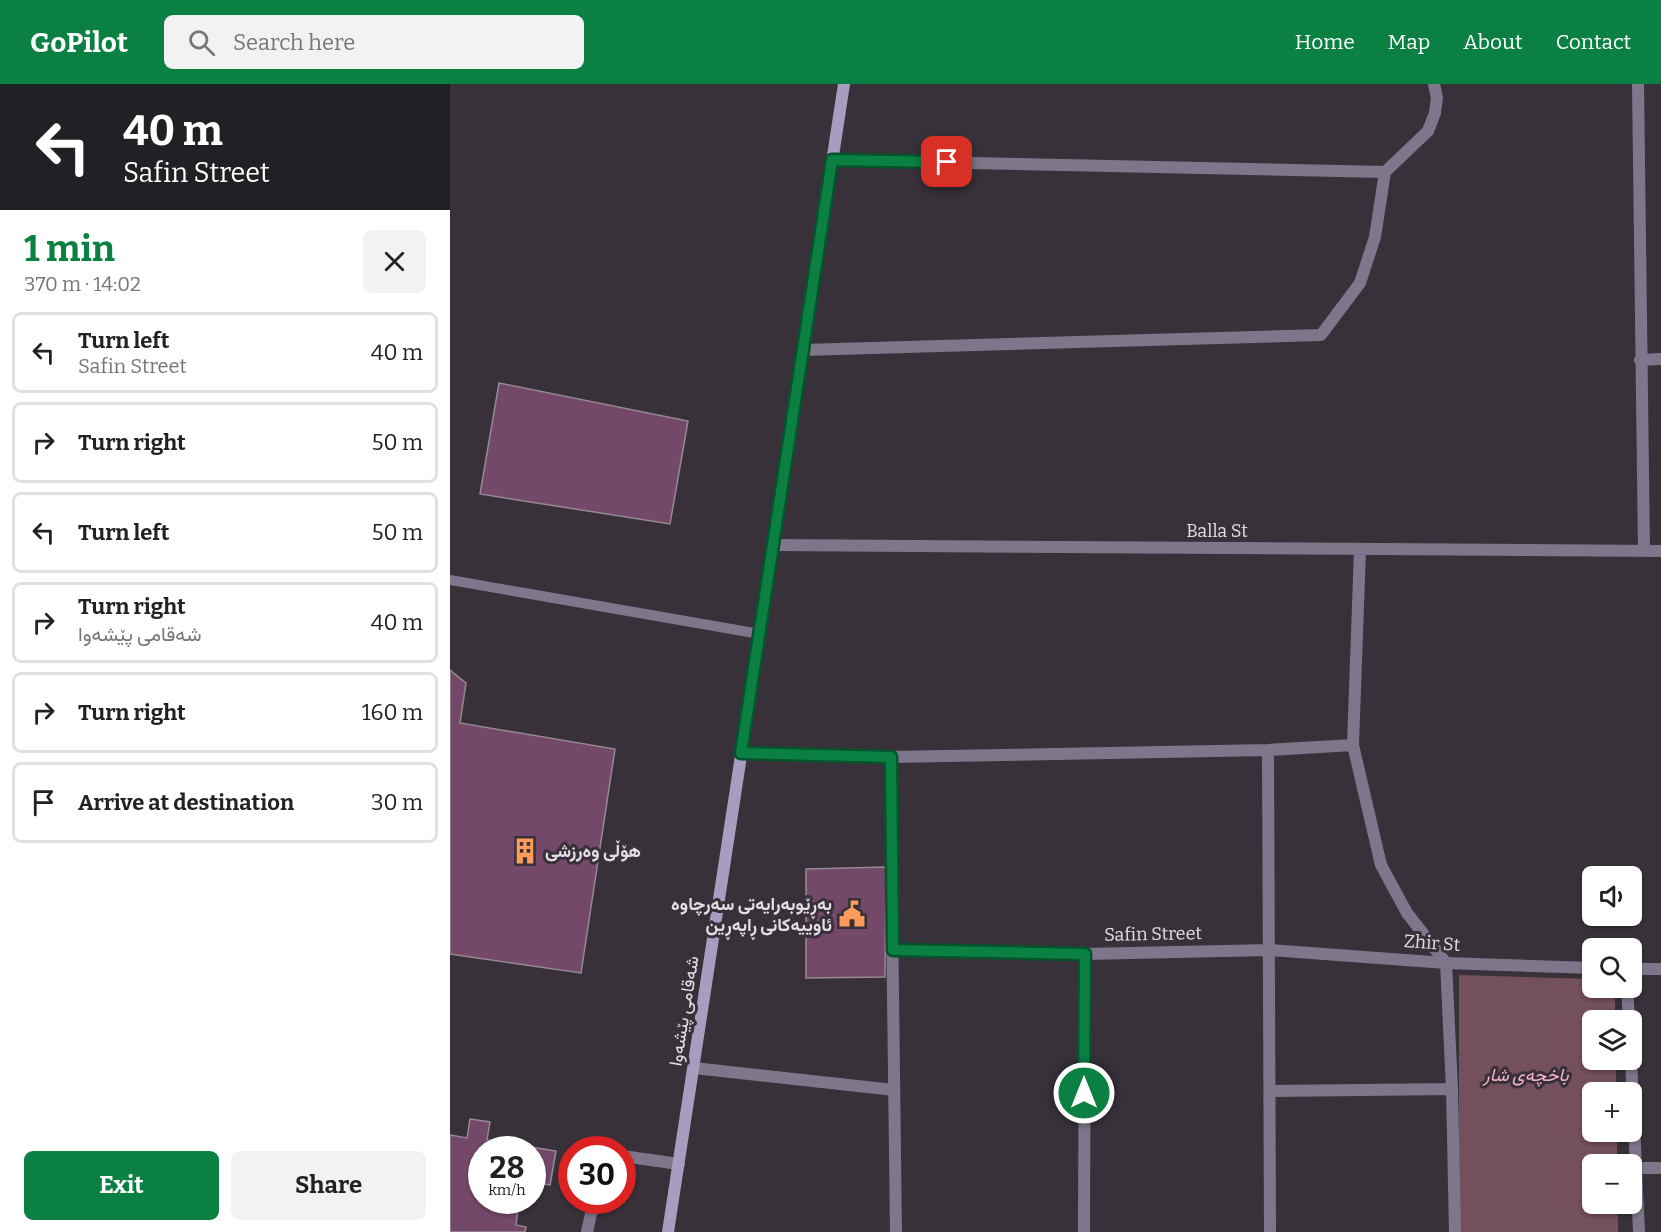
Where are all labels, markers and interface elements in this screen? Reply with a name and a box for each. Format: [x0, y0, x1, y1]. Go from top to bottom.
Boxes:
search box [164, 15, 584, 69]
text: GoPilot [30, 26, 128, 59]
icon: search [185, 26, 218, 59]
text: Search here [233, 29, 355, 56]
text: Home [1295, 29, 1355, 55]
text: Map [1388, 29, 1430, 55]
text: About [1463, 29, 1523, 55]
text: Contact [1556, 29, 1631, 55]
text: 40 m [123, 106, 223, 156]
icon: left [24, 108, 102, 186]
pin [921, 136, 972, 187]
icon: arrive [930, 145, 963, 178]
text: Safin Street [123, 157, 270, 189]
text: 1 min [24, 227, 115, 271]
button: close [363, 230, 426, 293]
text: 370 m · 14:02 [24, 272, 141, 296]
text: Turn left [78, 327, 170, 354]
icon: left [27, 336, 60, 369]
text: 40 m [371, 339, 423, 366]
text: Safin Street [78, 354, 187, 378]
icon: right [27, 426, 60, 459]
text: Turn right [78, 429, 186, 456]
text: 50 m [372, 429, 423, 456]
icon: left [27, 516, 60, 549]
text: Turn left [78, 519, 170, 546]
text: 50 m [372, 519, 423, 546]
street label: Balla St [1186, 520, 1248, 542]
text: Turn right [78, 593, 186, 620]
icon: right [27, 606, 60, 639]
text: 40 m [371, 609, 423, 636]
text: شەقامی پێشەوا [78, 622, 202, 646]
icon: right [27, 696, 60, 729]
text: Turn right [78, 699, 186, 726]
text: 160 m [362, 699, 423, 726]
icon: arrive [27, 786, 60, 819]
text: Arrive at destination [78, 789, 294, 816]
text: 30 m [371, 789, 423, 816]
building icon: هۆڵی وەرزشی [510, 836, 540, 866]
place label: هۆڵی وەرزشی [545, 840, 641, 862]
map controls [1582, 866, 1642, 1214]
button: sound [1582, 866, 1642, 926]
place label: بەڕێوبەرایەتی سەرچاوە ئاوییەکانی ڕاپەڕین [671, 893, 832, 940]
public building icon: بەڕێوبەرایەتی سەرچاوە ئاوییەکانی ڕاپەڕین [837, 899, 867, 929]
street label: Safin Street [1104, 922, 1203, 946]
street label: Zhir St [1403, 930, 1461, 956]
button: search [1582, 938, 1642, 998]
street label: شەقامی پێشەوا [664, 954, 705, 1068]
button: layers [1582, 1010, 1642, 1070]
position arrow [1052, 1061, 1116, 1125]
park label: باخچەی شار [1483, 1064, 1569, 1087]
button: + [1582, 1082, 1642, 1142]
speed limit sign: 30 [558, 1136, 636, 1214]
text: 28 [490, 1150, 524, 1186]
button: Exit [24, 1151, 219, 1220]
button: Share [231, 1151, 426, 1220]
button: − [1582, 1154, 1642, 1214]
text: km/h [488, 1181, 526, 1199]

